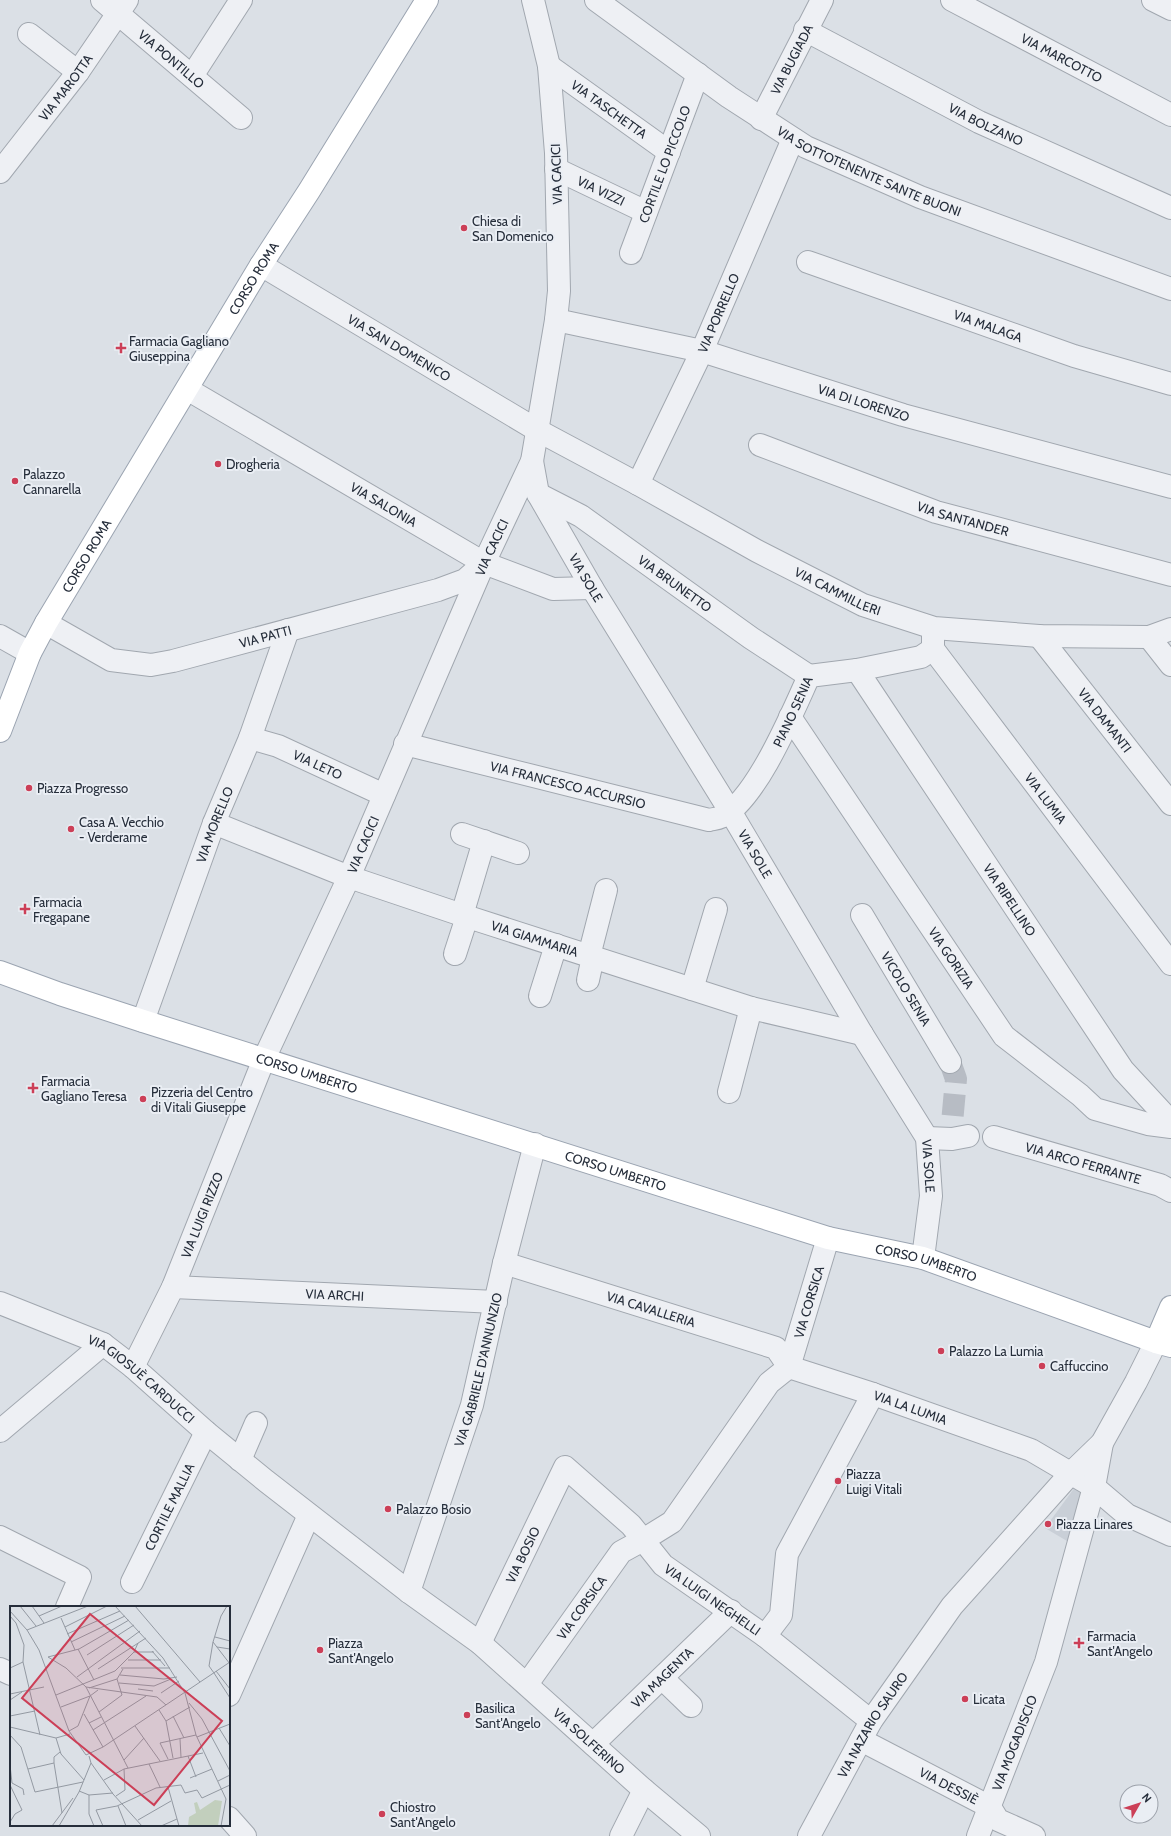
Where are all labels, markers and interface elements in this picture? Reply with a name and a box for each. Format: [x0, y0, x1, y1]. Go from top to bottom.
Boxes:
street label: VIA BUGIADA [767, 22, 816, 97]
street label: VIA PONTILLO [135, 26, 208, 91]
street label: VIA MARCOTTO [1018, 30, 1105, 86]
street label: VIA MAROTTA [35, 51, 96, 124]
street label: VIA TASCHETTA [568, 76, 650, 142]
street label: VIA BOLZANO [946, 99, 1026, 149]
street label: CORTILE LO PICCOLO [635, 103, 694, 225]
street label: VIA SOTTOTENENTE SANTE BUONI [774, 122, 964, 220]
street label: VIA CACICI [547, 143, 565, 205]
street label: VIA VIZZI [575, 172, 628, 209]
place label: Chiesa di San Domenico [472, 213, 554, 244]
marker: Chiesa di San Domenico [459, 223, 469, 233]
street label: CORSO ROMA [225, 239, 282, 318]
street label: VIA PORRELLO [694, 271, 743, 355]
street label: VIA MALAGA [951, 306, 1025, 345]
street label: VIA SAN DOMENICO [345, 311, 454, 385]
place label: Farmacia Gagliano Giuseppina [129, 333, 229, 364]
marker: Farmacia Gagliano Giuseppina [116, 343, 126, 353]
street label: VIA DI LORENZO [816, 380, 911, 424]
place label: Drogheria [226, 456, 280, 472]
marker: Drogheria [213, 459, 223, 469]
place label: Palazzo Cannarella [23, 466, 82, 497]
marker: Palazzo Cannarella [10, 476, 20, 486]
street label: VIA SALONIA [348, 479, 420, 530]
street label: VIA SANTANDER [915, 497, 1011, 539]
street label: CORSO ROMA [58, 516, 115, 595]
street label: VIA CACICI [472, 516, 512, 578]
street label: VIA SOLE [566, 550, 607, 605]
street label: VIA BRUNETTO [635, 552, 715, 615]
street label: VIA CAMMILLERI [792, 564, 883, 618]
street label: VIA PATTI [237, 622, 293, 651]
street label: PIANO SENIA [769, 674, 816, 750]
street label: VIA DAMANTI [1075, 685, 1135, 756]
street label: VIA LETO [291, 746, 345, 783]
street label: VIA FRANCESCO ACCURSIO [489, 758, 647, 812]
street label: VIA LUMIA [1021, 770, 1070, 827]
place label: Piazza Progresso [37, 780, 128, 796]
marker: Piazza Progresso [24, 783, 34, 793]
street label: VIA MORELLO [192, 784, 237, 865]
place label: Casa A. Vecchio - Verderame [79, 814, 164, 845]
street label: VIA CACICI [344, 814, 382, 876]
marker: Casa A. Vecchio - Verderame [66, 824, 76, 834]
street label: VIA SOLE [735, 827, 776, 881]
street label: VIA RIPELLINO [980, 861, 1040, 939]
place label: Farmacia Fregapane [33, 894, 90, 925]
marker: Farmacia Fregapane [20, 904, 30, 914]
street label: VIA GIAMMARIA [489, 917, 580, 960]
street label: VIA GORIZIA [925, 924, 978, 992]
street label: VICOLO SENIA [878, 949, 934, 1029]
street label: CORSO UMBERTO [254, 1049, 359, 1096]
place label: Farmacia Gagliano Teresa [41, 1073, 127, 1104]
marker: Farmacia Gagliano Teresa [28, 1083, 38, 1093]
place label: Pizzeria del Centro di Vitali Giuseppe [151, 1084, 253, 1115]
marker: Pizzeria del Centro di Vitali Giuseppe [138, 1094, 148, 1104]
street label: VIA ARCO FERRANTE [1024, 1138, 1143, 1187]
street label: VIA SOLE [919, 1139, 939, 1193]
street label: CORSO UMBERTO [563, 1147, 668, 1194]
street label: VIA LUIGI RIZZO [177, 1170, 226, 1260]
street label: CORSO UMBERTO [874, 1240, 979, 1285]
street label: VIA CORSICA [790, 1264, 827, 1340]
street label: VIA ARCHI [305, 1285, 364, 1304]
street label: VIA CAVALLERIA [605, 1288, 697, 1330]
street label: VIA GABRIELE D'ANNUNZIO [451, 1291, 505, 1449]
street label: VIA GIOSUÈ CARDUCCI [86, 1331, 198, 1426]
place label: Palazzo La Lumia [949, 1343, 1044, 1359]
marker: Palazzo La Lumia [936, 1346, 946, 1356]
place label: Caffuccino [1050, 1358, 1109, 1374]
marker: Caffuccino [1037, 1361, 1047, 1371]
street label: VIA LA LUMIA [871, 1387, 950, 1428]
street label: CORTILE MALLIA [141, 1460, 197, 1553]
place label: Piazza Luigi Vitali [846, 1466, 902, 1497]
marker: Piazza Luigi Vitali [833, 1476, 843, 1486]
place label: Palazzo Bosio [396, 1501, 471, 1517]
marker: Palazzo Bosio [383, 1504, 393, 1514]
place label: Piazza Linares [1056, 1516, 1133, 1532]
marker: Piazza Linares [1043, 1519, 1053, 1529]
street label: VIA BOSIO [502, 1524, 543, 1586]
street label: VIA LUIGI NEGHELLI [661, 1560, 764, 1639]
street label: VIA CORSICA [553, 1572, 610, 1643]
inset map [10, 1606, 230, 1826]
place label: Farmacia Sant'Angelo [1087, 1628, 1153, 1659]
place label: Piazza Sant'Angelo [328, 1635, 394, 1666]
marker: Farmacia Sant'Angelo [1074, 1638, 1084, 1648]
street label: VIA MAGENTA [628, 1644, 696, 1711]
marker: Piazza Sant'Angelo [315, 1645, 325, 1655]
street label: VIA NAZARIO SAURO [834, 1669, 911, 1781]
place label: Licata [973, 1691, 1006, 1707]
street label: VIA MOGADISCIO [989, 1693, 1040, 1793]
marker: Licata [960, 1694, 970, 1704]
place label: Basilica Sant'Angelo [475, 1700, 541, 1731]
street label: VIA SOLFERINO [550, 1705, 628, 1777]
marker: Basilica Sant'Angelo [462, 1710, 472, 1720]
street label: VIA DESSIÈ [917, 1764, 982, 1808]
north arrow [1119, 1784, 1159, 1824]
text: N [1139, 1790, 1155, 1805]
place label: Chiostro Sant'Angelo [390, 1799, 456, 1830]
marker: Chiostro Sant'Angelo [377, 1809, 387, 1819]

